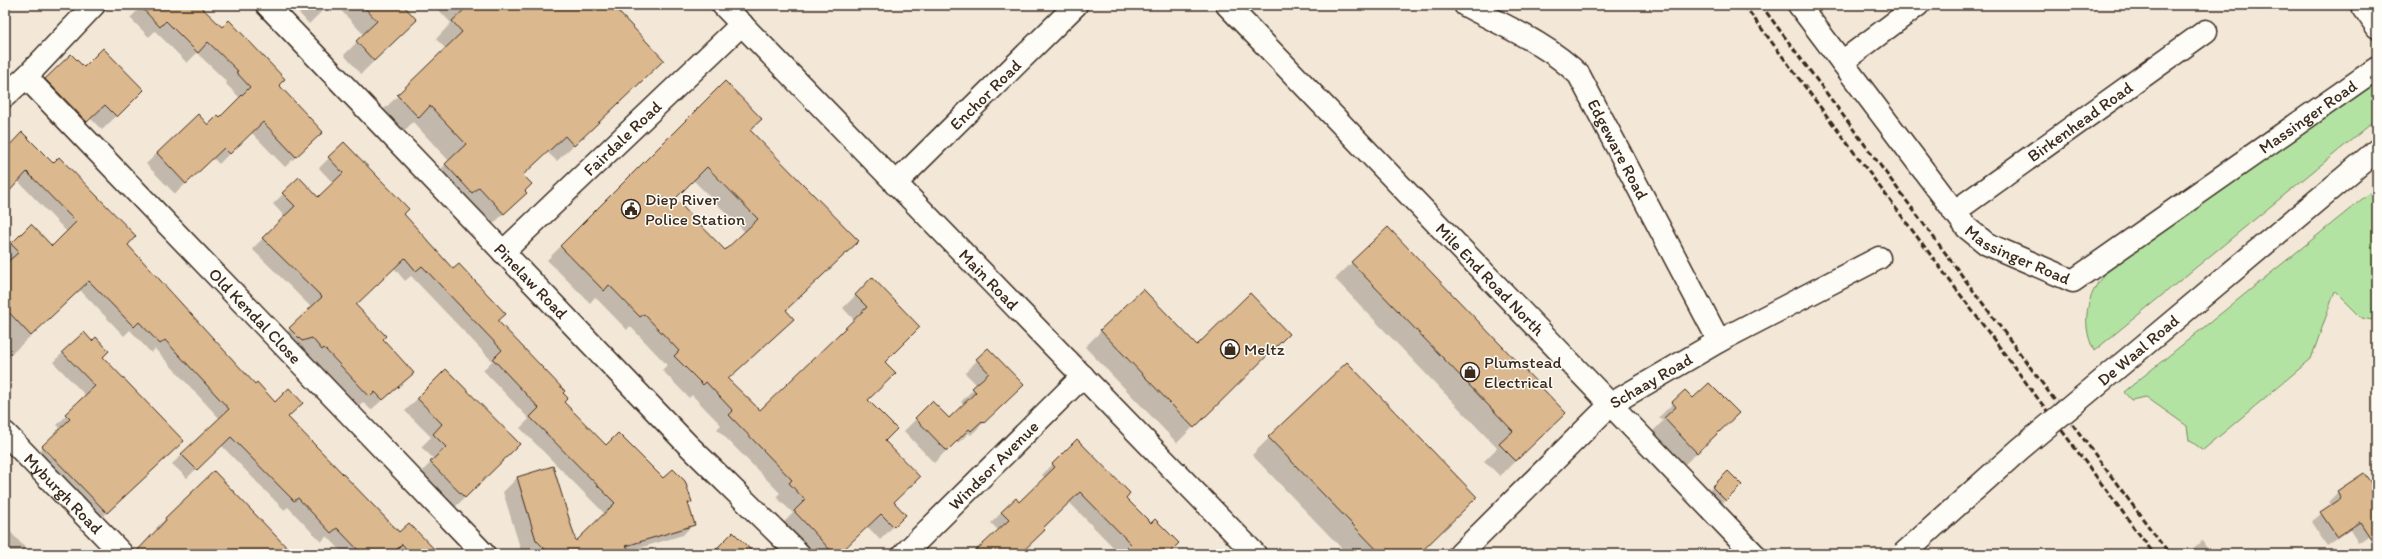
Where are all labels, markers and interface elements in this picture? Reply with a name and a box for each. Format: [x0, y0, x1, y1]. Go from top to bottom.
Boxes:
street label: Enchor Road [946, 55, 1025, 134]
street label: Massinger Road [2255, 75, 2361, 158]
street label: Birkenhead Road [2023, 77, 2137, 166]
street label: Edgeware Road [1583, 95, 1653, 203]
street label: Fairdale Road [579, 96, 666, 180]
place label: Diep River Police Station [645, 189, 745, 229]
public building icon: Diep River Police Station [620, 198, 642, 220]
street label: Mile End Road North [1431, 219, 1549, 340]
street label: Massinger Road [1961, 220, 2074, 289]
street label: Pinelaw Road [490, 239, 572, 324]
street label: Main Road [955, 245, 1023, 314]
street label: Old Kendal Close [205, 264, 306, 368]
street label: De Waal Road [2093, 310, 2183, 390]
shop icon: Meltz [1219, 338, 1241, 360]
place label: Meltz [1244, 339, 1285, 359]
street label: Schaay Road [1606, 348, 1696, 413]
place label: Plumstead Electrical [1484, 352, 1562, 392]
shop icon: Plumstead Electrical [1459, 361, 1481, 383]
street label: Windsor Avenue [944, 416, 1042, 514]
street label: Myburgh Road [20, 449, 107, 538]

